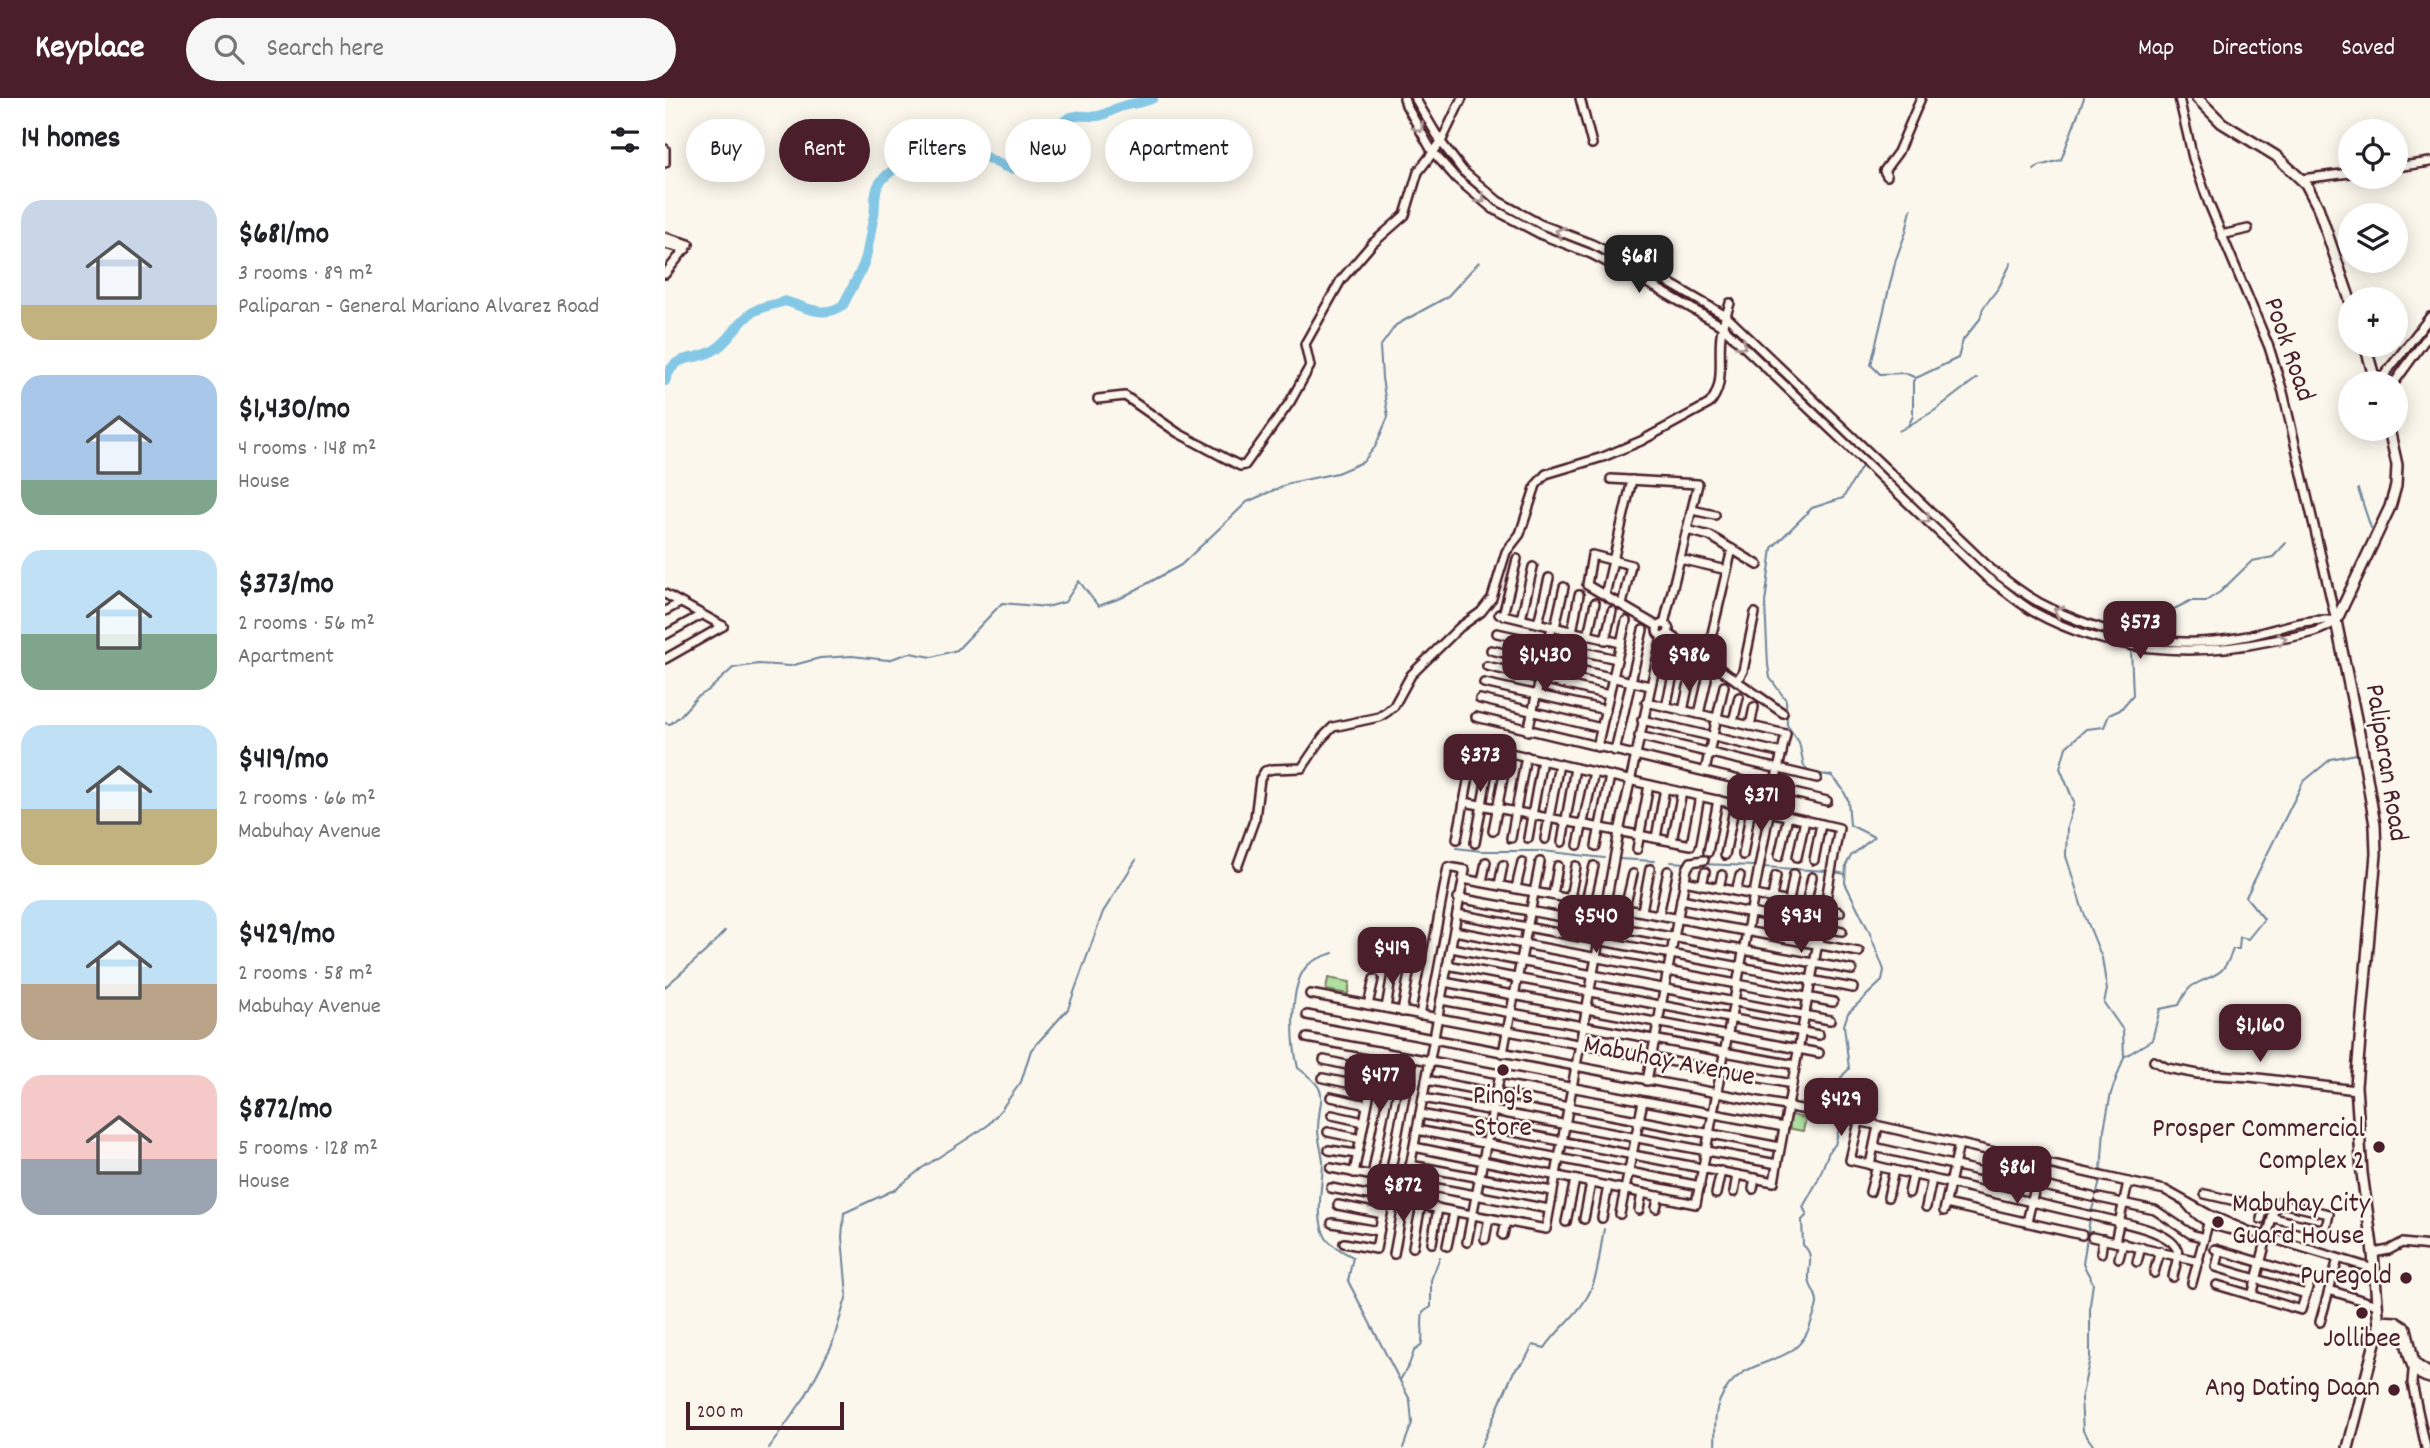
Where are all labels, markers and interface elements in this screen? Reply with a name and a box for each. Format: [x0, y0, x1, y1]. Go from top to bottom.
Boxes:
search box [186, 18, 676, 81]
text: Keyplace [35, 26, 144, 73]
icon: search [210, 30, 248, 68]
text: Search here [266, 31, 384, 68]
text: Map [2138, 32, 2174, 66]
text: Directions [2212, 32, 2303, 66]
text: Saved [2341, 32, 2395, 66]
text: 14 homes [21, 119, 120, 162]
chip: Buy [686, 119, 765, 182]
chip: Rent [779, 119, 870, 182]
chip: Filters [884, 119, 991, 182]
chip: New [1005, 119, 1091, 182]
chip: Apartment [1105, 119, 1253, 182]
map controls [2338, 119, 2408, 441]
button: locate [2338, 119, 2408, 189]
icon: filters [606, 121, 644, 159]
one-way arrow [1411, 121, 1424, 134]
one-way arrow [1472, 191, 1485, 203]
button: layers [2338, 203, 2408, 273]
text: $681/mo [238, 215, 329, 258]
one-way arrow [1554, 226, 1566, 240]
icon: home [77, 228, 161, 312]
pin: $681 [1598, 236, 1680, 295]
text: $681 [1620, 241, 1658, 274]
text: 3 rooms · 89 m² [238, 258, 373, 291]
button: + [2338, 287, 2408, 357]
text: Paliparan - General Mariano Alvarez Road [238, 291, 599, 324]
street label: Pook Road [2251, 292, 2323, 408]
one-way arrow [1734, 337, 1747, 349]
button: − [2338, 371, 2408, 441]
text: $1,430/mo [238, 390, 350, 433]
icon: home [77, 403, 161, 487]
text: 4 rooms · 148 m² [238, 433, 376, 466]
text: House [238, 466, 290, 499]
one-way arrow [1917, 511, 1930, 523]
text: $373/mo [238, 565, 334, 608]
icon: home [77, 578, 161, 662]
pin: $573 [2099, 602, 2181, 661]
one-way arrow [2053, 605, 2065, 619]
text: $573 [2119, 607, 2161, 640]
text: 2 rooms · 56 m² [238, 608, 375, 641]
one-way arrow [2276, 632, 2288, 647]
pin: $1,430 [1488, 634, 1602, 694]
pin: $986 [1648, 634, 1730, 694]
text: $1,430 [1518, 640, 1572, 673]
text: $986 [1668, 640, 1710, 673]
text: Apartment [238, 641, 334, 674]
street label: Paliparan Road [2352, 681, 2416, 845]
pin: $373 [1439, 734, 1521, 794]
text: $419/mo [238, 740, 328, 783]
text: $373 [1460, 740, 1500, 773]
icon: home [77, 753, 161, 837]
pin: $371 [1720, 774, 1802, 834]
text: $371 [1743, 780, 1779, 813]
text: 2 rooms · 66 m² [238, 783, 376, 816]
text: Mabuhay Avenue [238, 816, 381, 849]
pin: $540 [1555, 896, 1637, 955]
pin: $934 [1760, 896, 1842, 955]
text: $540 [1574, 901, 1618, 934]
text: $934 [1780, 901, 1822, 934]
text: $429/mo [238, 915, 335, 958]
icon: home [77, 928, 161, 1012]
pin: $419 [1351, 928, 1433, 987]
text: $419 [1374, 933, 1410, 966]
text: 2 rooms · 58 m² [238, 958, 373, 991]
text: Mabuhay Avenue [238, 991, 381, 1024]
pin: $1,160 [2203, 1004, 2317, 1064]
text: $1,160 [2235, 1010, 2285, 1043]
street label: Mabuhay Avenue [1580, 1027, 1758, 1099]
pin: $477 [1339, 1054, 1421, 1114]
text: $477 [1361, 1060, 1399, 1093]
marker: Ping's Store [1495, 1062, 1511, 1078]
place label: Ping's Store [1473, 1078, 1533, 1150]
pin: $429 [1800, 1079, 1882, 1138]
text: $429 [1820, 1084, 1862, 1117]
text: $872/mo [238, 1090, 332, 1133]
icon: home [77, 1103, 161, 1187]
place label: Prosper Commercial Complex 2 [2152, 1111, 2365, 1183]
text: 5 rooms · 128 m² [238, 1133, 378, 1166]
marker: Prosper Commercial Complex 2 [2371, 1139, 2387, 1155]
pin: $861 [1976, 1146, 2058, 1206]
text: $861 [1998, 1152, 2036, 1185]
pin: $872 [1362, 1164, 1444, 1224]
text: House [238, 1166, 290, 1199]
text: $872 [1383, 1170, 1423, 1203]
place label: Mabuhay City Guard House [2232, 1186, 2371, 1258]
marker: Mabuhay City Guard House [2210, 1214, 2226, 1230]
place label: Puregold [2300, 1258, 2392, 1298]
marker: Puregold [2398, 1270, 2414, 1286]
marker: Jollibee [2354, 1305, 2370, 1321]
place label: Jollibee [2323, 1321, 2401, 1361]
place label: Ang Dating Daan [2205, 1370, 2380, 1410]
marker: Ang Dating Daan [2386, 1382, 2402, 1398]
scale bar [686, 1399, 843, 1431]
text: 200 m [697, 1400, 743, 1427]

